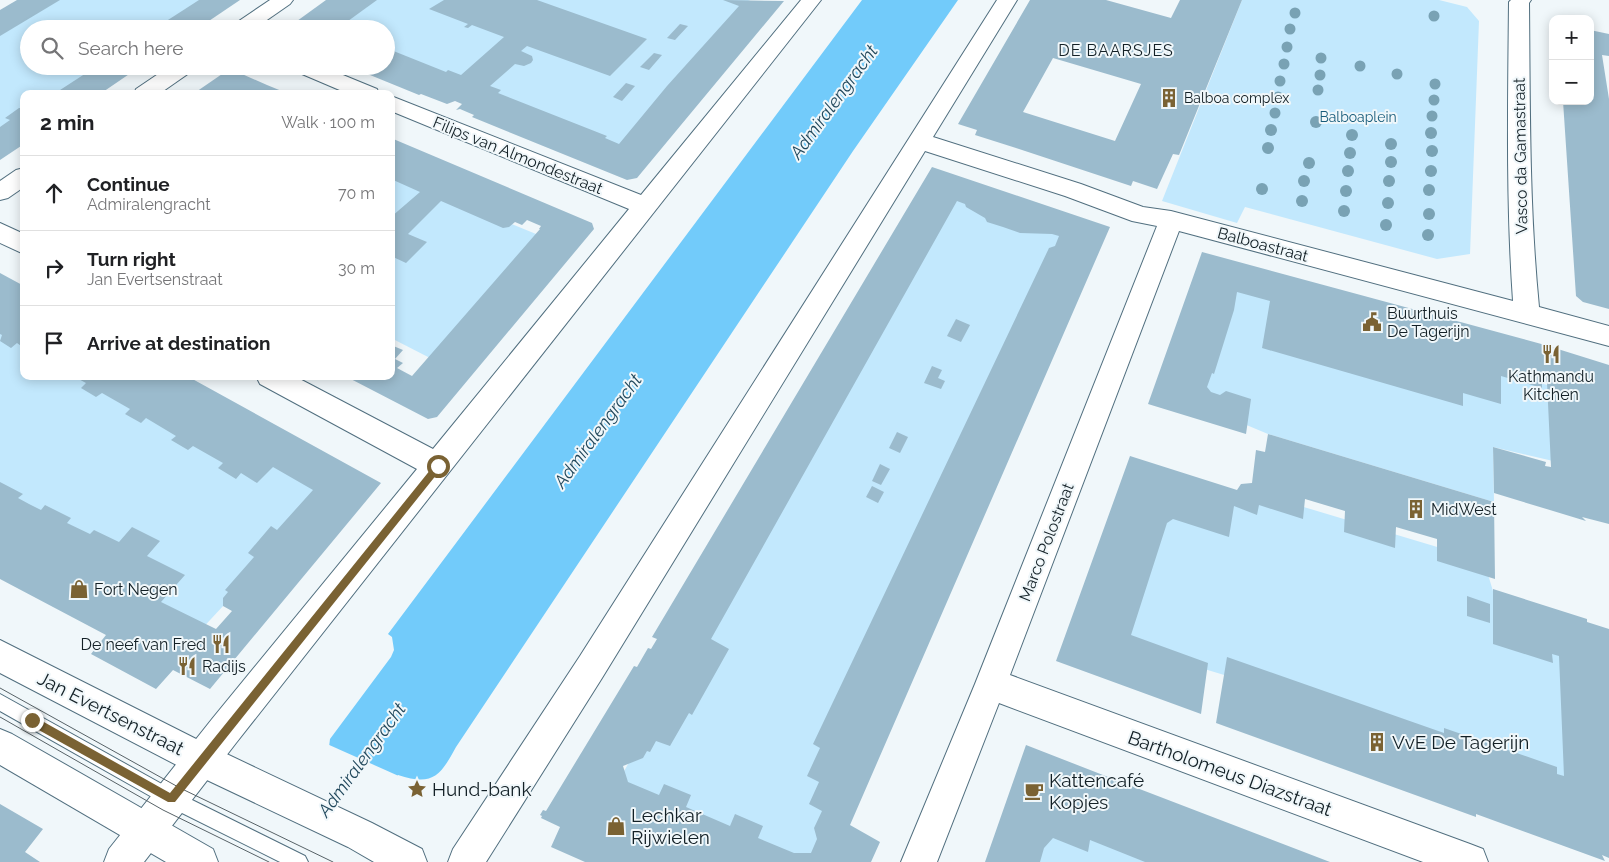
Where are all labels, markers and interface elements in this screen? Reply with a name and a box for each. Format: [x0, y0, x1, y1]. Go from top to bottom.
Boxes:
map controls [1549, 15, 1594, 105]
button: + [1549, 15, 1594, 60]
search box [20, 20, 395, 75]
icon: search [38, 34, 66, 62]
text: Search here [78, 37, 184, 59]
water label: Admiralengracht [785, 41, 882, 163]
district label: DE BAARSJES [1058, 41, 1174, 60]
button: − [1549, 60, 1594, 105]
street label: Vasco da Gamastraat [1510, 77, 1531, 234]
building icon: Balboa complex [1158, 87, 1180, 109]
place label: Balboa complex [1184, 90, 1289, 106]
park label: Balboaplein [1319, 109, 1397, 125]
text: 2 min [40, 110, 94, 135]
text: Walk · 100 m [281, 113, 375, 132]
street label: Filips van Almondestraat [430, 113, 606, 198]
text: Continue [87, 173, 170, 195]
icon: ahead [40, 179, 68, 207]
text: 70 m [338, 184, 375, 203]
text: Admiralengracht [87, 195, 211, 214]
street label: Balboastraat [1215, 223, 1311, 266]
text: Turn right [87, 248, 176, 270]
icon: right [40, 254, 68, 282]
text: 30 m [338, 259, 375, 278]
text: Jan Evertsenstraat [87, 270, 223, 289]
place label: Buurthuis De Tagerijn [1387, 304, 1470, 341]
public building icon: Buurthuis De Tagerijn [1361, 311, 1383, 333]
icon: arrive [40, 329, 68, 357]
text: Arrive at destination [87, 332, 271, 354]
restaurant icon: Kathmandu Kitchen [1540, 343, 1562, 365]
place label: Kathmandu Kitchen [1508, 367, 1594, 404]
water label: Admiralengracht [549, 370, 646, 492]
route start [427, 455, 450, 478]
street label: Marco Polostraat [1015, 480, 1078, 604]
building icon: MidWest [1405, 498, 1427, 520]
place label: MidWest [1431, 500, 1497, 519]
shop icon: Fort Negen [68, 578, 90, 600]
place label: Fort Negen [94, 580, 178, 599]
restaurant icon: De neef van Fred [210, 633, 232, 655]
place label: De neef van Fred [81, 635, 206, 654]
restaurant icon: Radijs [176, 655, 198, 677]
place label: Radijs [202, 657, 246, 676]
street label: Jan Evertsenstraat [34, 667, 188, 760]
water label: Admiralengracht [313, 699, 410, 821]
route end [21, 709, 44, 732]
street label: Bartholomeus Diazstraat [1125, 726, 1336, 820]
building icon: VvE De Tagerijn [1366, 731, 1388, 753]
place label: VvE De Tagerijn [1392, 731, 1529, 753]
place label: Kattencafé Kopjes [1049, 769, 1144, 813]
place icon: Hund-bank [406, 778, 428, 800]
place label: Hund-bank [432, 778, 531, 800]
cafe icon: Kattencafé Kopjes [1023, 780, 1045, 802]
place label: Lechkar Rijwielen [631, 804, 710, 848]
shop icon: Lechkar Rijwielen [605, 815, 627, 837]

